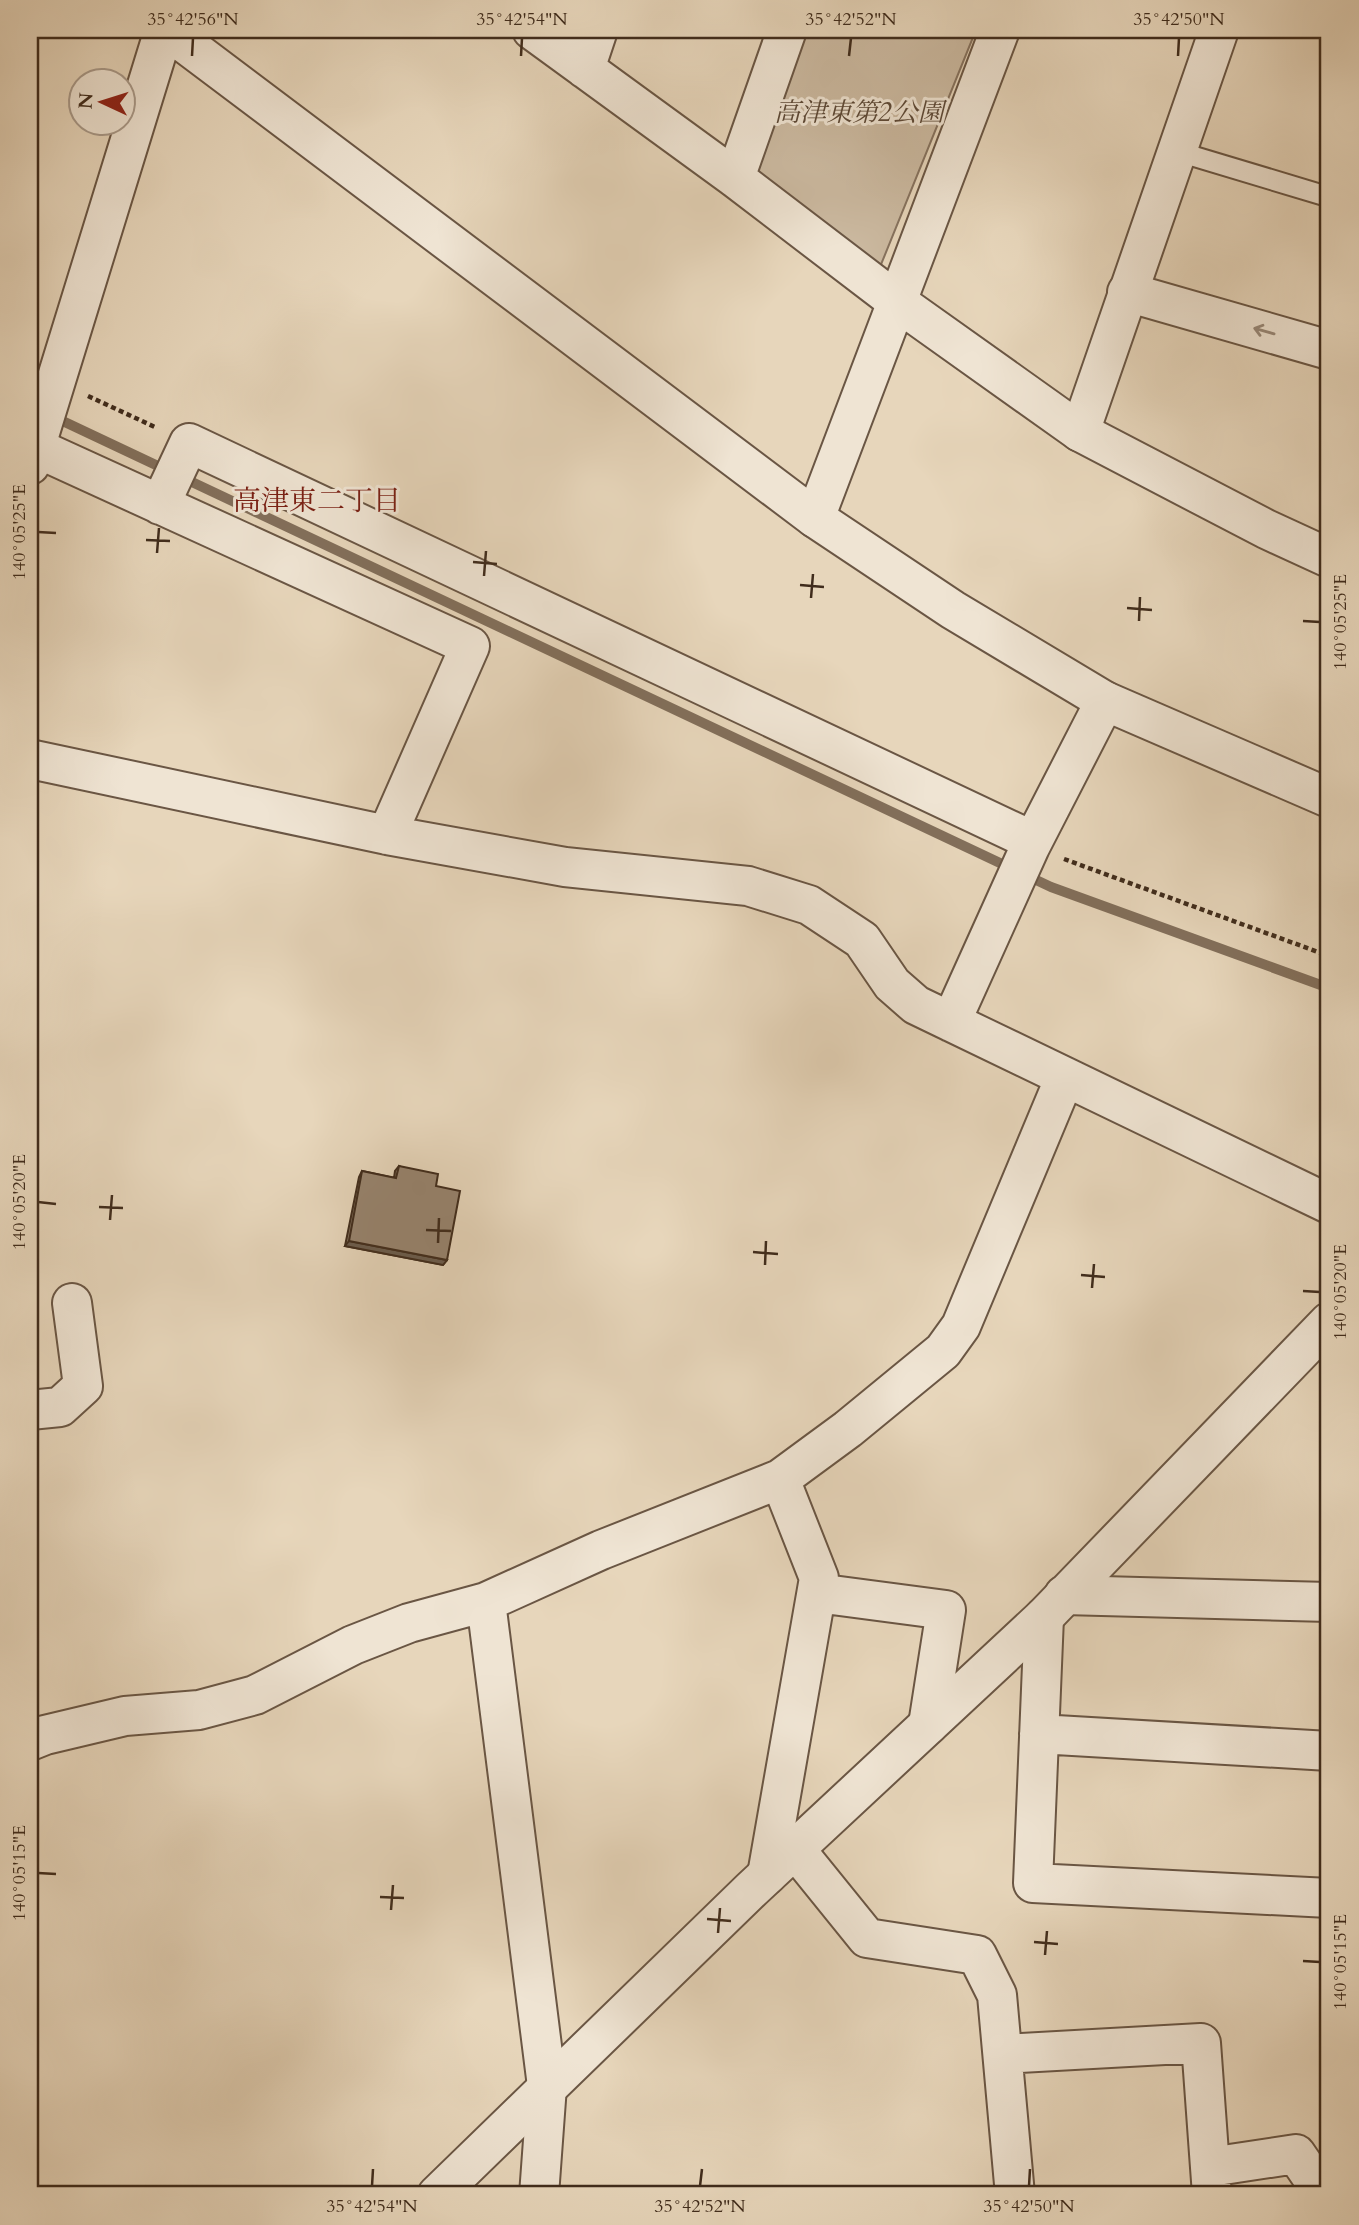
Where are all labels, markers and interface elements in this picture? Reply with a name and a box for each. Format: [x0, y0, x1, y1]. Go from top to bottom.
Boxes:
text: 35°42'56"N [147, 7, 239, 32]
text: 35°42'54"N [476, 7, 568, 32]
text: 35°42'52"N [805, 7, 897, 32]
text: 35°42'50"N [1133, 7, 1225, 32]
north arrow [66, 66, 136, 136]
text: N [72, 91, 100, 110]
park label: 高津東第2公園 [774, 95, 948, 130]
one-way arrow [1253, 324, 1275, 337]
district label: 高津東二丁目 [233, 482, 401, 520]
text: 140°05'25"E [7, 484, 32, 580]
text: 140°05'25"E [1328, 574, 1353, 670]
text: 140°05'20"E [7, 1154, 32, 1250]
text: 140°05'20"E [1328, 1244, 1353, 1340]
text: 140°05'15"E [7, 1825, 32, 1921]
text: 140°05'15"E [1328, 1914, 1353, 2010]
text: 35°42'54"N [326, 2194, 418, 2219]
text: 35°42'52"N [654, 2194, 746, 2219]
text: 35°42'50"N [983, 2194, 1075, 2219]

